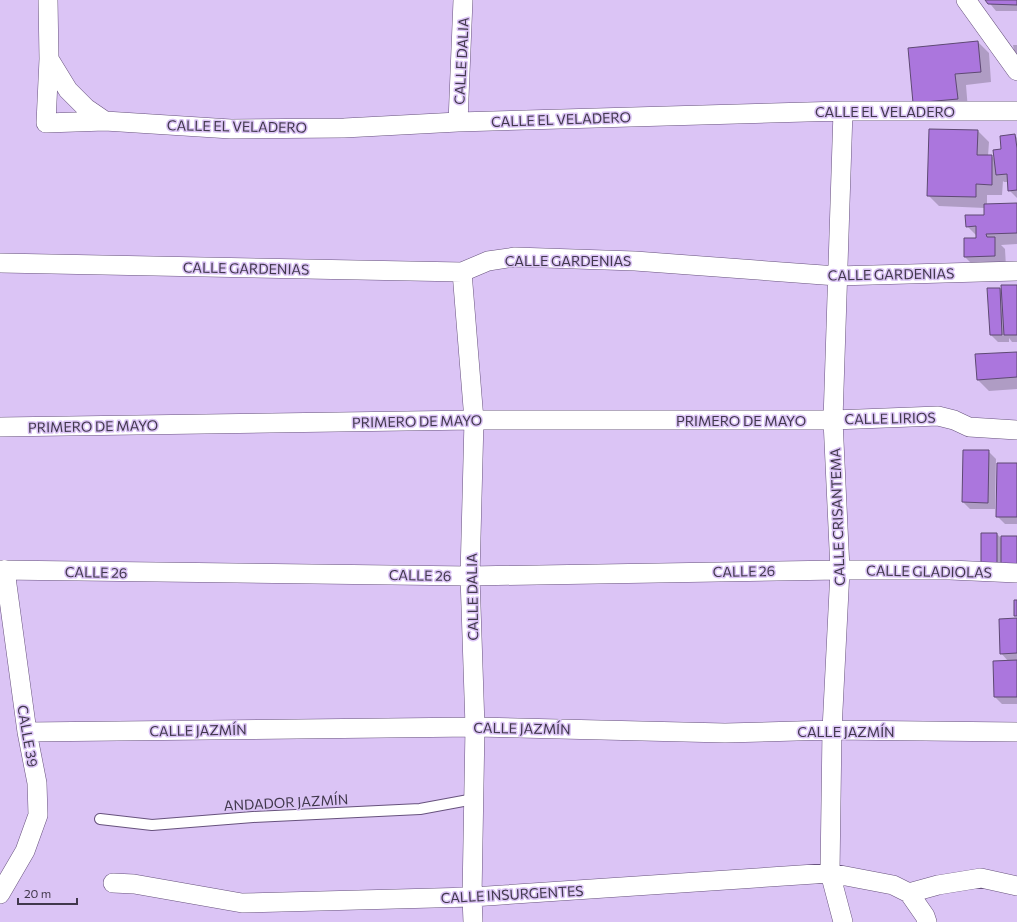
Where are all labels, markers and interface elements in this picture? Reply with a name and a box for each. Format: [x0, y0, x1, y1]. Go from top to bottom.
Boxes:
street label: CALLE DALIA [450, 17, 472, 105]
street label: CALLE EL VELADERO [815, 103, 955, 120]
street label: CALLE EL VELADERO [491, 108, 631, 130]
street label: CALLE EL VELADERO [167, 116, 307, 136]
street label: CALLE GARDENIAS [505, 252, 631, 269]
street label: CALLE GARDENIAS [183, 258, 309, 278]
street label: CALLE GARDENIAS [828, 264, 954, 284]
street label: CALLE LIRIOS [844, 409, 936, 427]
street label: PRIMERO DE MAYO [352, 411, 482, 431]
street label: PRIMERO DE MAYO [676, 412, 806, 429]
street label: PRIMERO DE MAYO [28, 416, 158, 436]
street label: CALLE CRISANTEMA [826, 447, 848, 586]
street label: CALLE DALIA [463, 553, 481, 641]
street label: CALLE GLADIOLAS [866, 561, 992, 581]
street label: CALLE 26 [713, 562, 775, 580]
street label: CALLE 26 [65, 563, 127, 581]
street label: CALLE 26 [389, 566, 451, 584]
street label: CALLE 39 [14, 704, 42, 768]
street label: CALLE JAZMÍN [473, 719, 571, 737]
street label: CALLE JAZMÍN [149, 721, 247, 739]
street label: CALLE JAZMÍN [797, 723, 895, 740]
street label: ANDADOR JAZMÍN [223, 790, 349, 814]
scale bar [18, 880, 77, 906]
street label: CALLE INSURGENTES [440, 882, 584, 906]
text: 20 m [24, 886, 51, 900]

